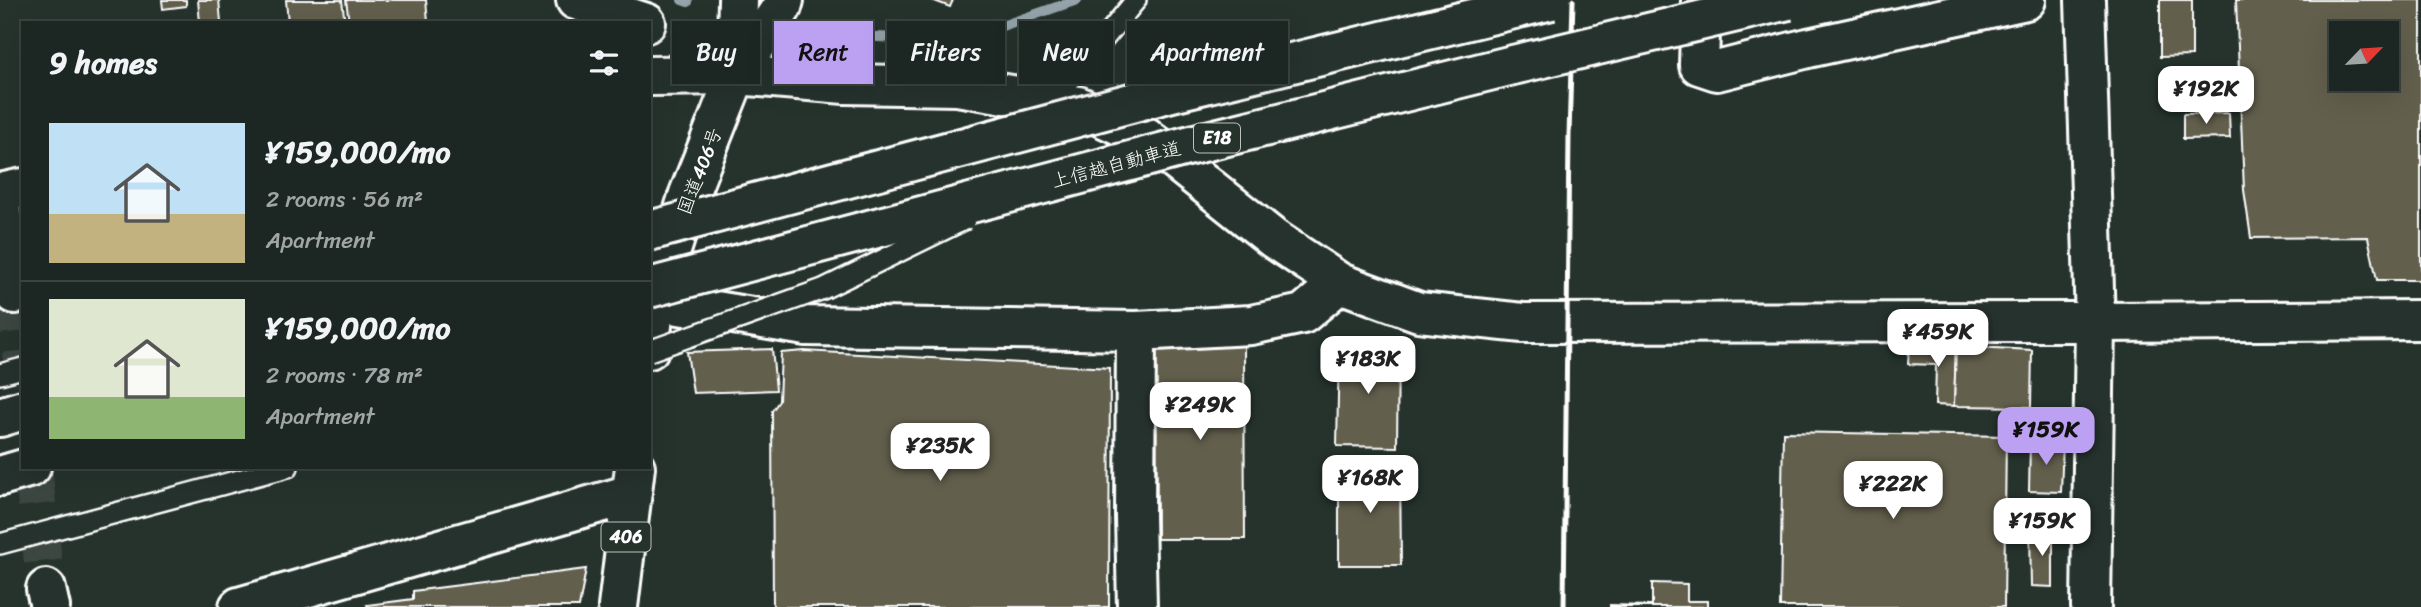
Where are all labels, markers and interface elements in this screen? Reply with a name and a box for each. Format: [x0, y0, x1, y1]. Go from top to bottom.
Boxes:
chip: Buy [672, 21, 760, 84]
chip: Rent [774, 21, 873, 84]
chip: Filters [887, 21, 1005, 84]
chip: New [1019, 21, 1113, 84]
chip: Apartment [1127, 21, 1288, 84]
north arrow [2329, 21, 2399, 91]
map controls [2329, 21, 2399, 91]
text: 9 homes [49, 36, 157, 90]
icon: filters [585, 44, 623, 82]
pin: ¥192K [2157, 66, 2255, 126]
text: ¥192K [2174, 68, 2238, 109]
street label: 国道406号 [668, 122, 731, 220]
road number: E18 [1194, 124, 1240, 153]
text: ¥159,000/mo [266, 125, 450, 179]
street label: 上信越自動車道 [1048, 131, 1185, 198]
icon: home [105, 151, 189, 235]
text: 2 rooms · 56 m² [266, 179, 423, 220]
text: Apartment [266, 220, 375, 261]
text: ¥159,000/mo [266, 301, 450, 355]
pin: ¥459K [1889, 310, 1987, 369]
text: ¥459K [1903, 311, 1973, 352]
icon: home [105, 327, 189, 411]
pin: ¥183K [1319, 336, 1417, 396]
text: ¥183K [1336, 338, 1400, 379]
text: 2 rooms · 78 m² [266, 355, 423, 396]
pin: ¥249K [1151, 382, 1249, 442]
text: ¥249K [1166, 384, 1234, 425]
text: Apartment [266, 396, 375, 437]
pin: ¥159K [1997, 407, 2095, 467]
text: ¥159K [2014, 409, 2078, 450]
pin: ¥235K [891, 424, 989, 483]
text: ¥235K [907, 425, 973, 466]
pin: ¥168K [1321, 456, 1419, 515]
text: ¥168K [1338, 457, 1402, 498]
pin: ¥222K [1844, 462, 1942, 521]
text: ¥222K [1860, 463, 1926, 504]
pin: ¥159K [1993, 498, 2091, 558]
text: ¥159K [2010, 500, 2074, 541]
road number: 406 [602, 522, 650, 552]

